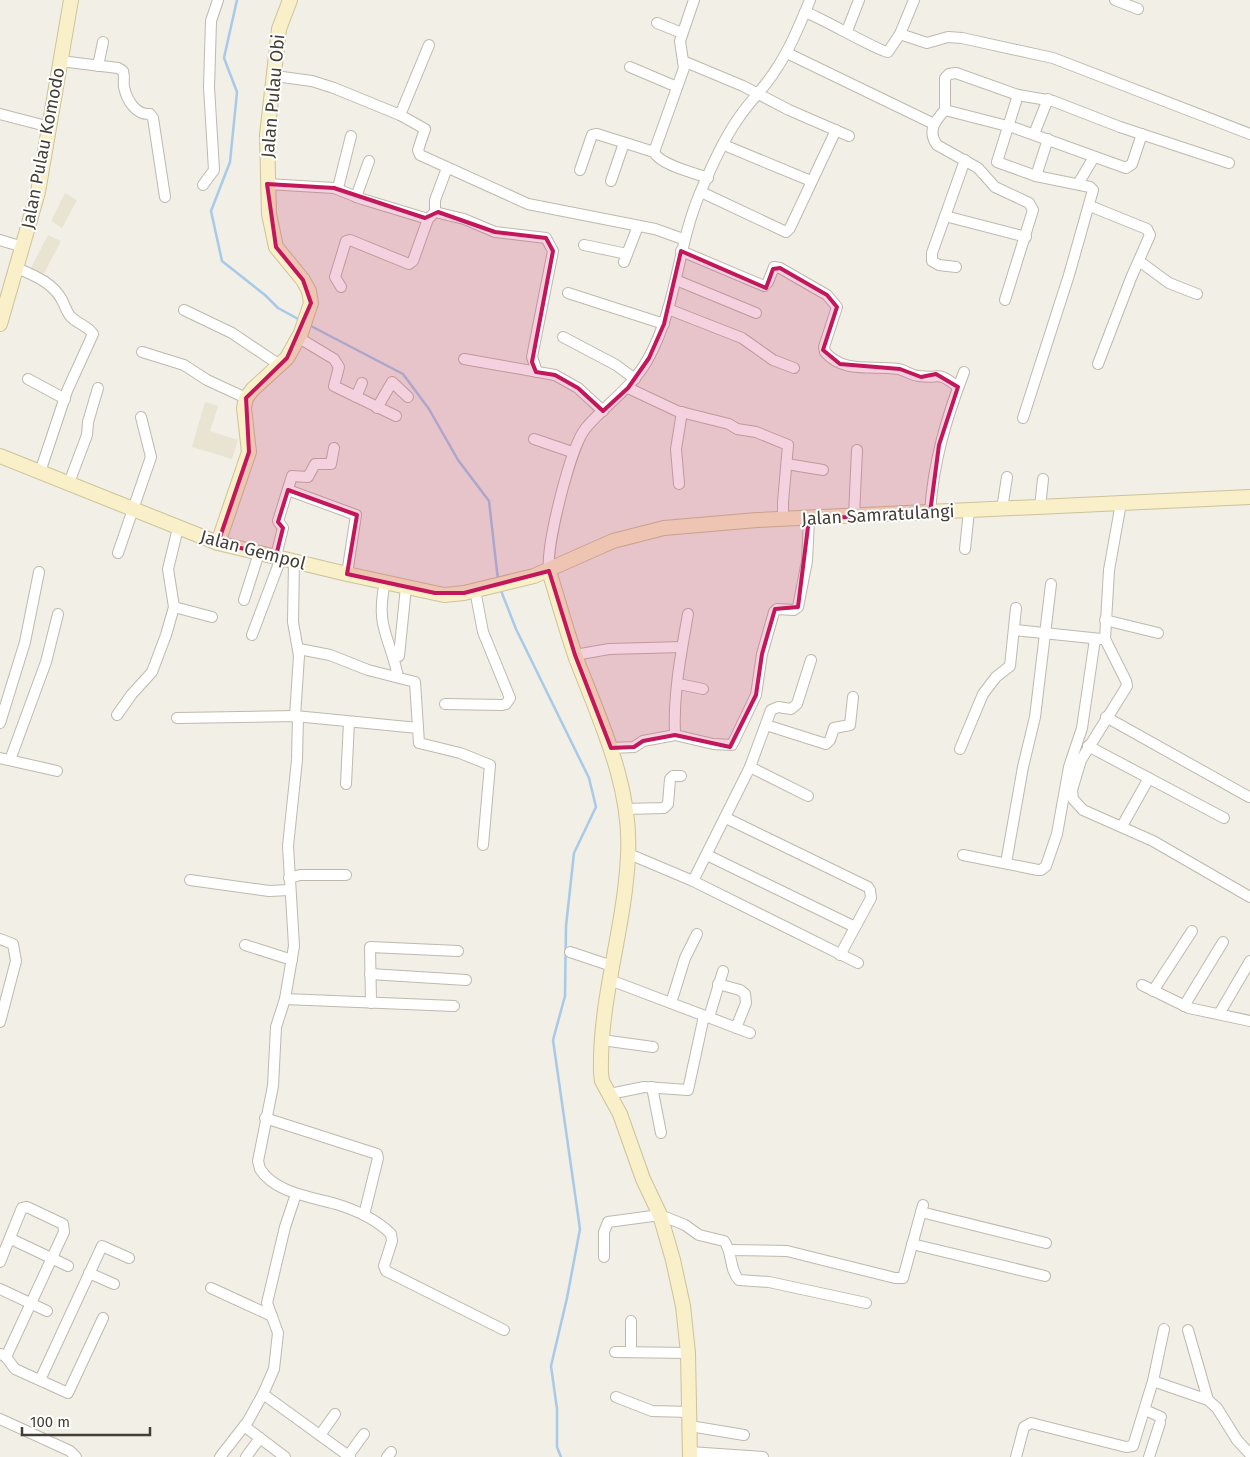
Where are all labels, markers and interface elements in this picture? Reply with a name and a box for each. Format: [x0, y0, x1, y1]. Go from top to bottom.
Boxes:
street label: Jalan Pulau Obi [257, 33, 289, 159]
street label: Jalan Pulau Komodo [17, 65, 69, 231]
street label: Jalan Samratulangi [801, 500, 955, 530]
street label: Jalan Gempol [198, 525, 308, 575]
scale bar [22, 1404, 150, 1436]
text: 100 m [30, 1413, 70, 1431]

